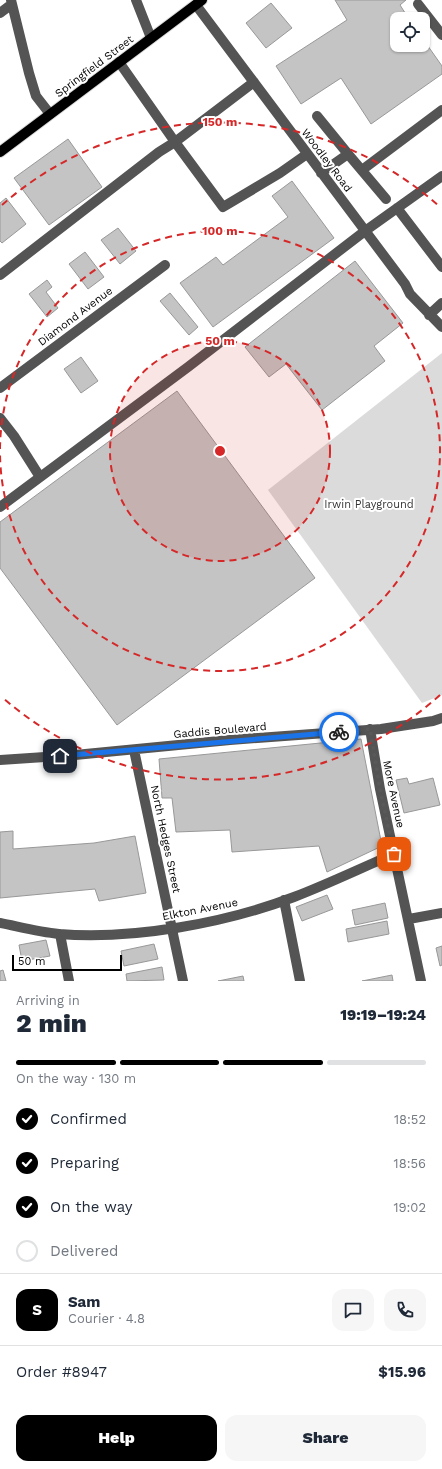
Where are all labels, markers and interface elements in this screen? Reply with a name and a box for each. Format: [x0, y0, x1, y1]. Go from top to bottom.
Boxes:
map controls [390, 12, 430, 52]
button: locate [390, 12, 430, 52]
street label: Springfield Street [53, 32, 136, 100]
text: 150 m [203, 115, 237, 129]
street label: Woodley Road [299, 126, 355, 194]
text: 100 m [202, 224, 238, 238]
street label: Diamond Avenue [35, 284, 115, 349]
text: 50 m [205, 334, 235, 348]
centre of rings [213, 444, 227, 458]
park label: Irwin Playground [324, 498, 414, 511]
courier [319, 712, 359, 752]
street label: Gaddis Boulevard [173, 720, 267, 741]
icon: bike [328, 721, 350, 743]
pin [43, 739, 77, 773]
icon: home [49, 745, 71, 767]
street label: More Avenue [380, 759, 407, 829]
street label: North Hedges Street [148, 784, 183, 895]
pin [377, 837, 411, 871]
icon: bag [383, 843, 405, 865]
street label: Elkton Avenue [161, 896, 239, 923]
scale bar [12, 953, 122, 972]
text: 50 m [18, 955, 45, 968]
text: Arriving in [16, 993, 80, 1008]
text: 19:19–19:24 [340, 1006, 426, 1024]
text: 2 min [16, 1008, 87, 1038]
text: On the way · 130 m [16, 1071, 136, 1086]
icon: check [16, 1108, 38, 1130]
text: Confirmed [50, 1110, 127, 1128]
text: 18:52 [394, 1112, 426, 1127]
icon: check [16, 1152, 38, 1174]
text: Preparing [50, 1154, 119, 1172]
text: 18:56 [394, 1156, 426, 1171]
icon: check [16, 1196, 38, 1218]
text: On the way [50, 1198, 132, 1216]
text: 19:02 [393, 1200, 426, 1215]
text: Delivered [50, 1242, 118, 1260]
button: chat [332, 1289, 374, 1331]
button: phone [384, 1289, 426, 1331]
text: Sam [68, 1293, 100, 1311]
text: S [32, 1301, 42, 1319]
text: Courier · 4.8 [68, 1311, 145, 1326]
text: Order #8947 [16, 1363, 107, 1381]
text: $15.96 [378, 1363, 426, 1381]
button: Help [16, 1415, 217, 1461]
button: Share [225, 1415, 426, 1461]

